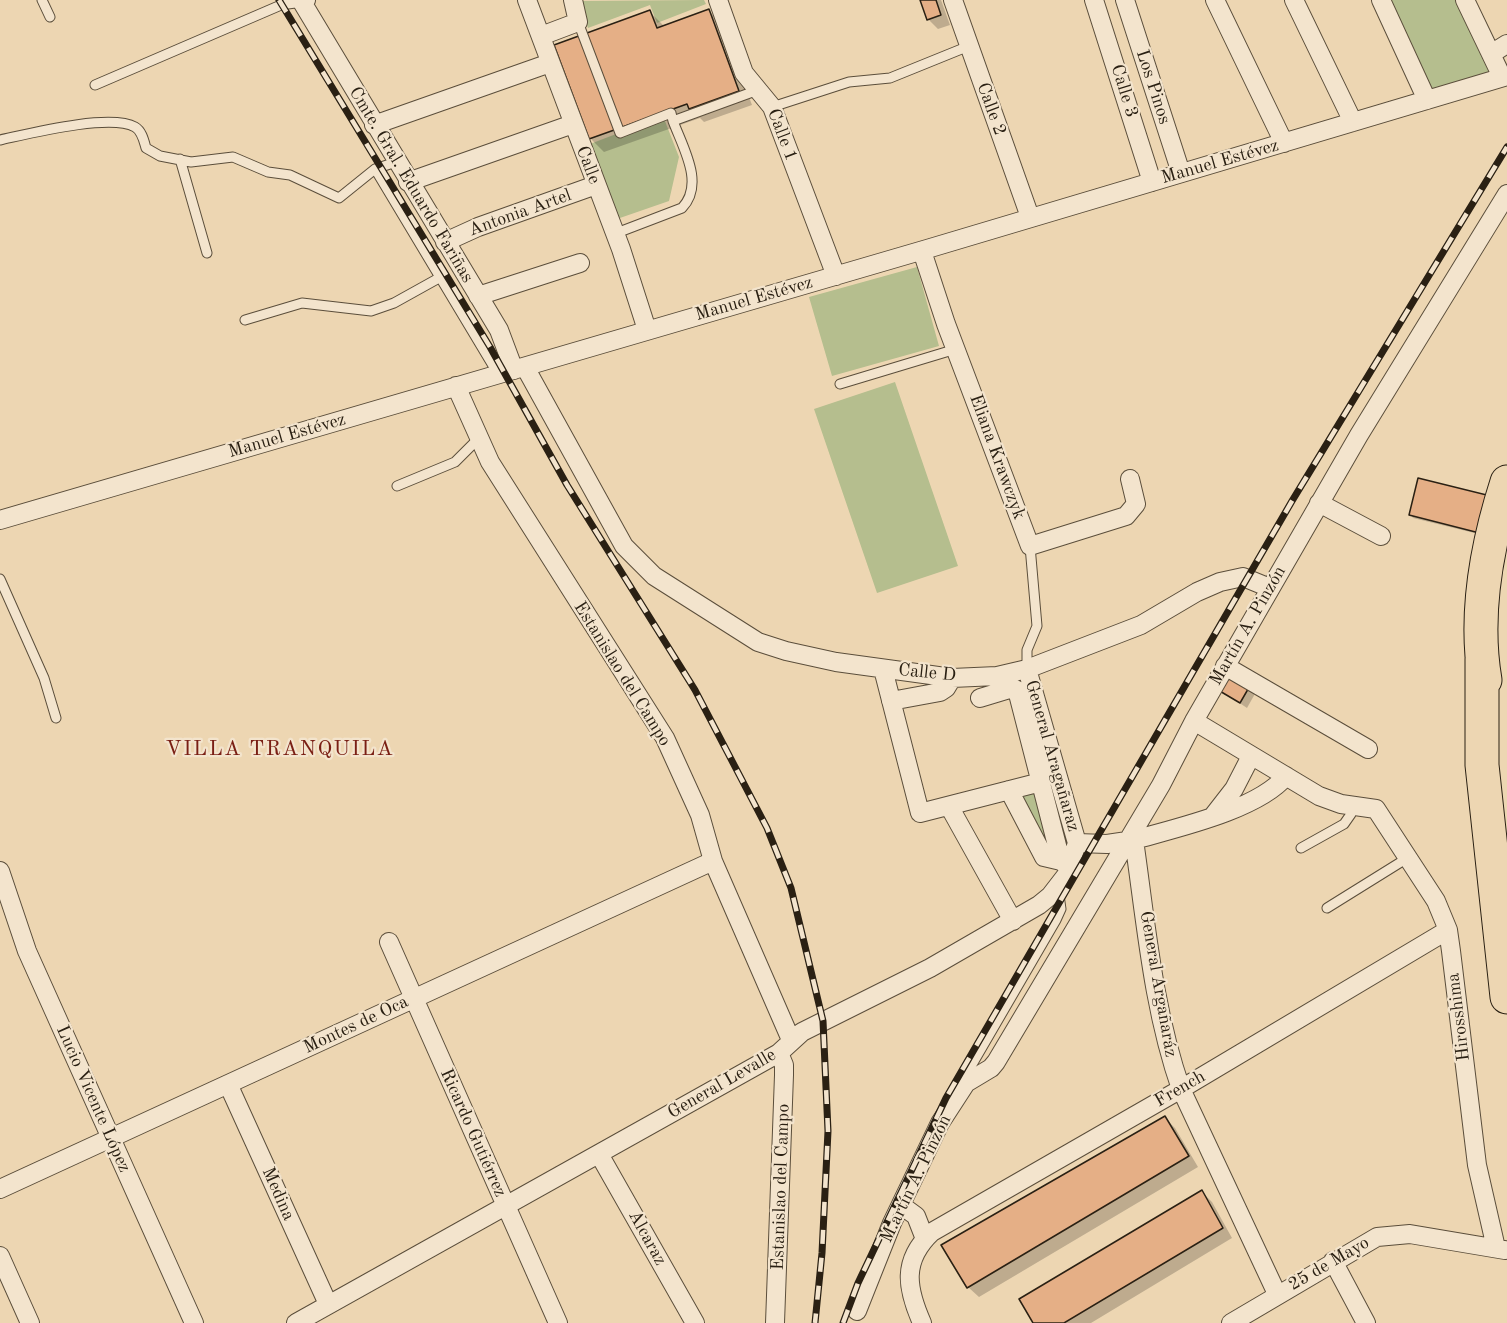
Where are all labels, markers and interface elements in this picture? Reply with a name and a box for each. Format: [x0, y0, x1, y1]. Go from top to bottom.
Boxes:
street label: Los Pinos [1131, 47, 1175, 127]
street label: Calle 3 [1106, 62, 1142, 120]
street label: Calle 2 [972, 80, 1010, 138]
street label: Cmte. Gral. Eduardo Fariñas [344, 83, 478, 287]
street label: Calle 1 [762, 106, 802, 164]
street label: Manuel Estévez [1159, 135, 1281, 189]
street label: Calle [571, 143, 605, 187]
street label: Antonia Artel [466, 184, 574, 242]
street label: Manuel Estévez [693, 272, 815, 326]
street label: Eliana Krawczyk [964, 391, 1030, 523]
street label: Manuel Estévez [226, 409, 348, 463]
street label: Martín A. Pinzón [1205, 562, 1291, 690]
street label: Estanislao del Campo [569, 598, 675, 750]
street label: Calle D [897, 659, 957, 687]
street label: General Aragañaraz [1020, 678, 1084, 834]
district label: VILLA TRANQUILA [166, 736, 394, 762]
street label: General Argañaráz [1135, 909, 1181, 1059]
street label: Hirosshima [1443, 972, 1475, 1062]
street label: Montes de Oca [300, 991, 412, 1059]
street label: Lucio Vicente López [51, 1022, 135, 1176]
street label: General Levalle [664, 1044, 780, 1124]
street label: Ricardo Gutiérrez [435, 1065, 511, 1201]
street label: French [1151, 1066, 1209, 1112]
street label: Estanislao del Campo [767, 1103, 795, 1271]
street label: M.artín A. Pinzón [876, 1112, 956, 1246]
street label: Medina [257, 1164, 299, 1224]
street label: Alcaraz [623, 1207, 671, 1269]
street label: 25 de Mayo [1285, 1232, 1373, 1296]

